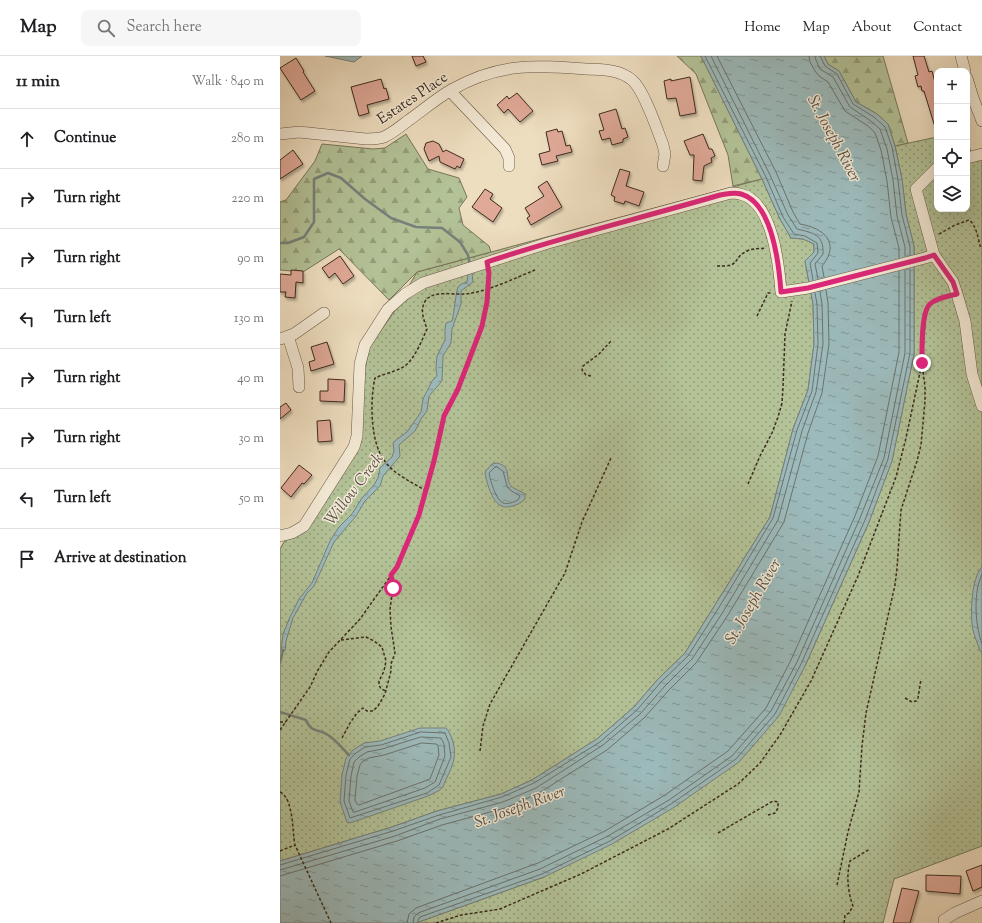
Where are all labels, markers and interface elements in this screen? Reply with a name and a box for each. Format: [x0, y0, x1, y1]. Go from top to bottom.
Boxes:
search box [81, 10, 361, 46]
text: Map [20, 14, 57, 41]
icon: search [95, 17, 117, 39]
text: Search here [127, 17, 202, 38]
text: Home [744, 18, 781, 38]
text: Map [803, 18, 830, 38]
text: About [852, 18, 891, 38]
text: Contact [913, 18, 962, 38]
street label: Estates Place [373, 68, 453, 130]
map controls [934, 68, 970, 212]
button: + [934, 68, 970, 104]
text: 11 min [16, 70, 60, 94]
text: Walk · 840 m [191, 73, 264, 91]
water label: St. Joseph River [800, 92, 866, 187]
button: − [934, 104, 970, 140]
icon: ahead [16, 128, 38, 150]
text: Continue [54, 128, 116, 149]
text: 280 m [231, 130, 264, 148]
button: locate [934, 140, 970, 176]
button: layers [934, 176, 970, 212]
icon: right [16, 188, 38, 210]
text: Turn right [54, 188, 120, 209]
text: 220 m [231, 190, 264, 208]
icon: right [16, 248, 38, 270]
text: Turn right [54, 248, 120, 269]
text: 90 m [237, 250, 264, 268]
icon: left [16, 308, 38, 330]
text: Turn left [54, 308, 111, 329]
text: 130 m [234, 310, 264, 328]
route end [913, 354, 931, 372]
icon: right [16, 368, 38, 390]
text: Turn right [54, 368, 120, 389]
text: 40 m [237, 370, 264, 388]
icon: right [16, 428, 38, 450]
text: Turn right [54, 428, 120, 449]
text: 30 m [238, 430, 264, 448]
water label: Willow Creek [320, 449, 390, 531]
icon: left [16, 488, 38, 510]
text: Turn left [54, 488, 111, 509]
text: 50 m [239, 490, 264, 508]
icon: arrive [16, 548, 38, 570]
text: Arrive at destination [54, 548, 187, 569]
water label: St. Joseph River [720, 555, 788, 649]
route start [384, 579, 402, 597]
water label: St. Joseph River [471, 781, 569, 835]

